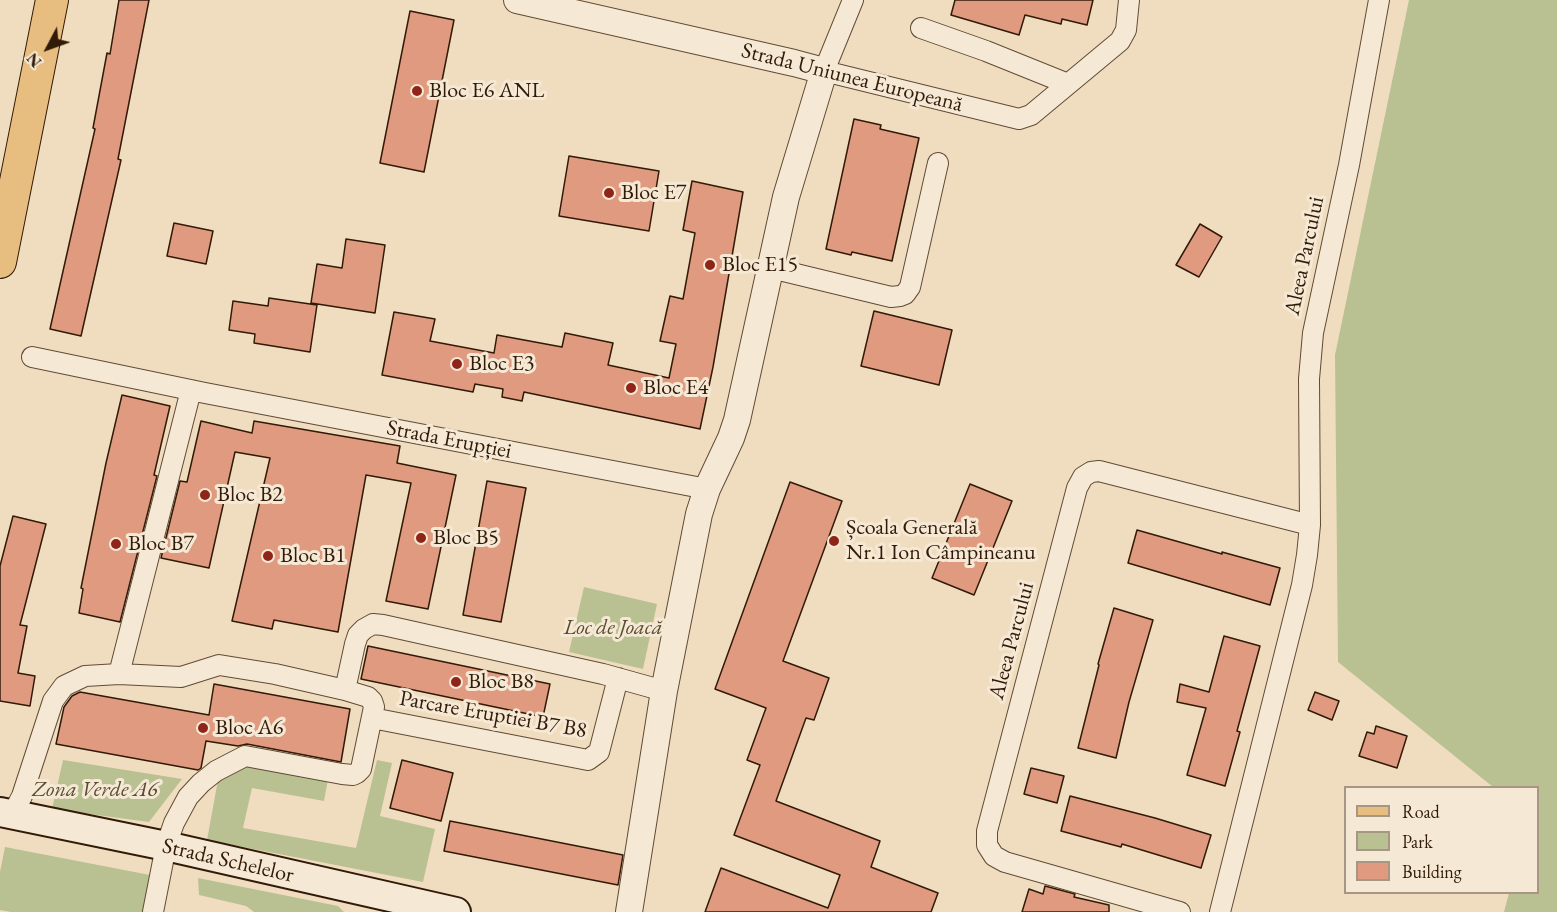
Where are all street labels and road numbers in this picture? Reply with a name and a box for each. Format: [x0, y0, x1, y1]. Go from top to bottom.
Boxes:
street label: Strada Uniunea Europeană [739, 38, 965, 118]
street label: Aleea Parcului [1280, 194, 1330, 318]
street label: Strada Erupției [384, 415, 514, 465]
street label: Aleea Parcului [984, 579, 1040, 703]
street label: Parcare Eruptiei B7 B8 [397, 686, 589, 744]
street label: Strada Schelelor [160, 833, 296, 889]

